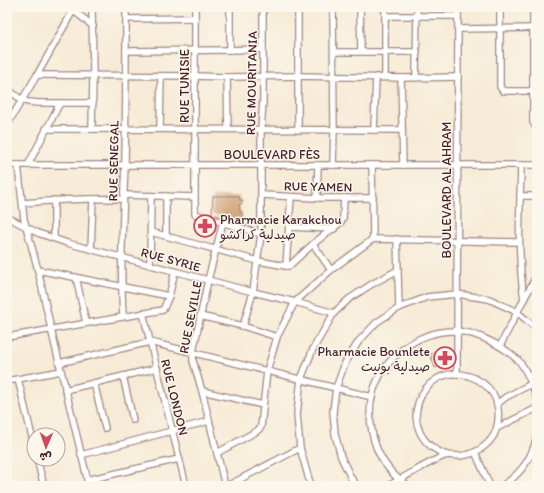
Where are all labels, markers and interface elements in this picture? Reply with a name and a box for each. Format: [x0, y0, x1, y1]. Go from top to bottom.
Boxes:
street label: RUE MOURITANIA [243, 30, 260, 135]
street label: RUE TUNISIE [177, 49, 192, 123]
street label: RUE SENEGAL [105, 120, 122, 202]
street label: BOULEVARD AL AHRAM [439, 122, 454, 258]
street label: BOULEVARD FÈS [224, 147, 320, 162]
street label: RUE YAMEN [284, 178, 352, 195]
place label: Pharmacie Karakchou صيدلية كراكشو [219, 212, 342, 243]
pharmacy icon: Pharmacie Karakchou صيدلية كراكشو [192, 213, 218, 239]
street label: RUE SYRIE [139, 244, 202, 275]
street label: RUE SEVILLE [176, 279, 205, 355]
place label: Pharmacie Bounlete صيدلية بونيت [318, 344, 430, 375]
pharmacy icon: Pharmacie Bounlete صيدلية بونيت [432, 345, 458, 371]
street label: RUE LONDON [158, 357, 191, 437]
north arrow [26, 427, 66, 467]
text: ش [39, 450, 52, 463]

